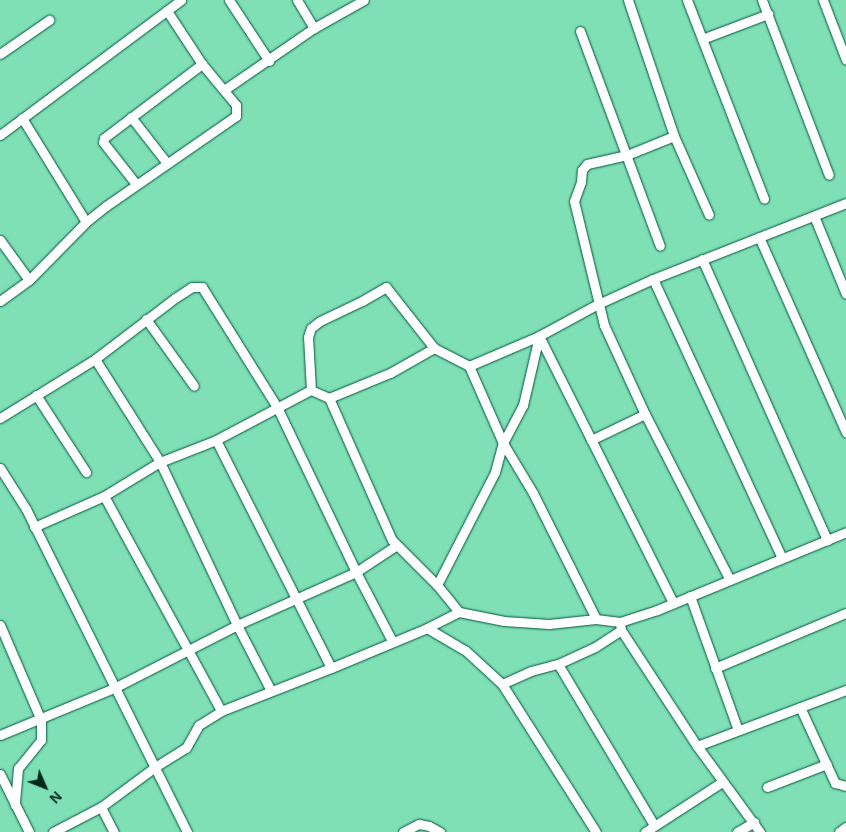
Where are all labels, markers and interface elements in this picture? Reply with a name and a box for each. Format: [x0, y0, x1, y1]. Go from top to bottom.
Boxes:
north arrow [20, 762, 70, 812]
text: N [47, 788, 65, 807]

